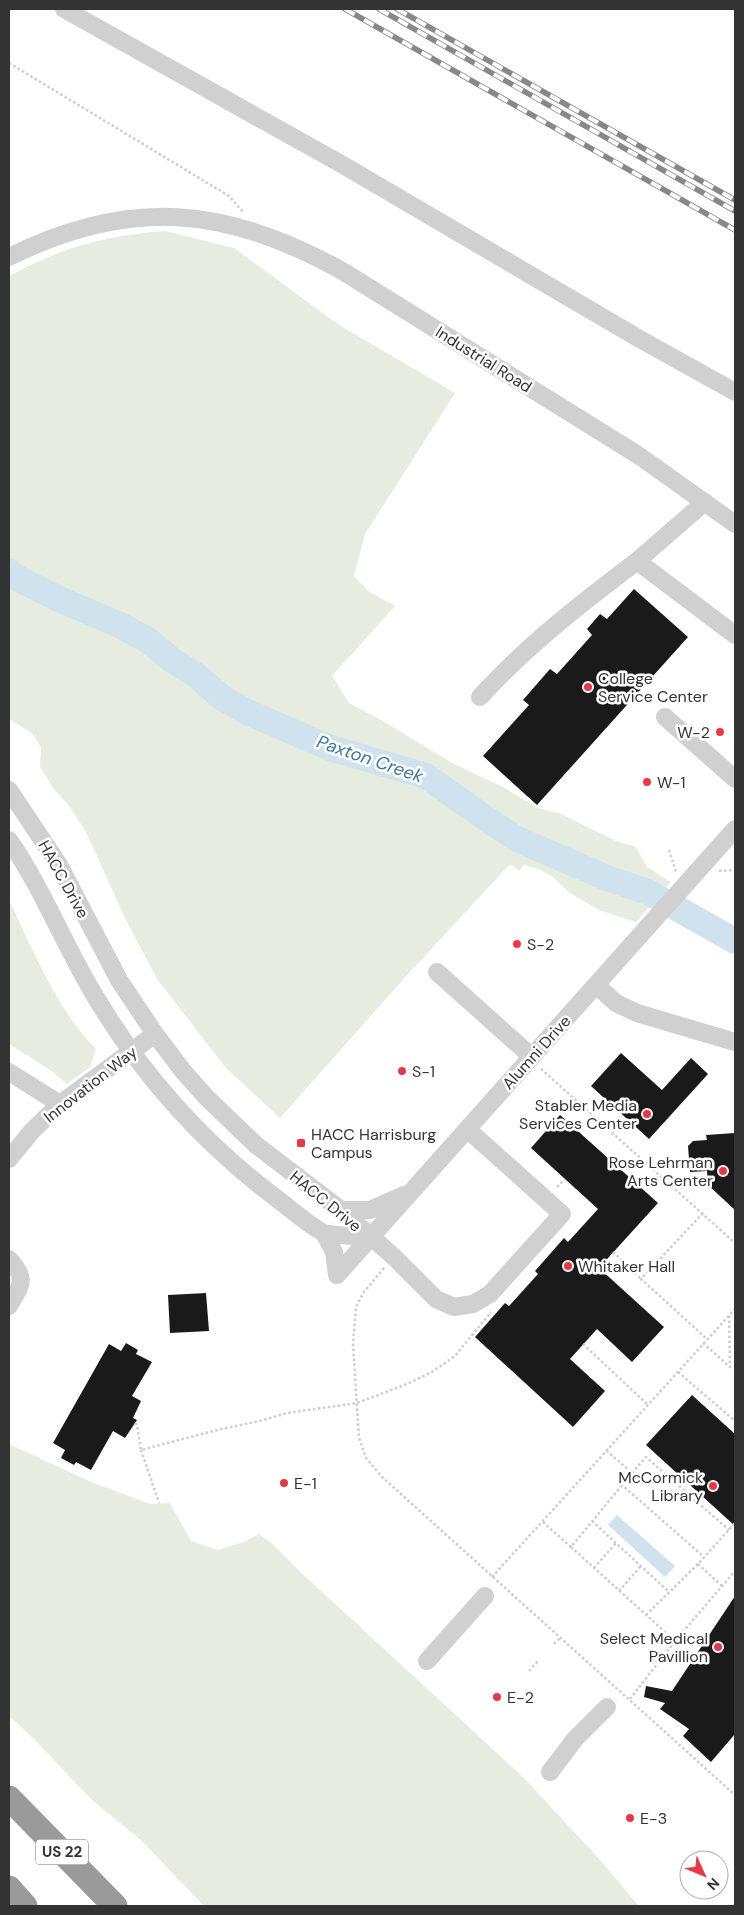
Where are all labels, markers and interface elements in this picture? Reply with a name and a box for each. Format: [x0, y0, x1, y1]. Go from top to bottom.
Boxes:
street label: Industrial Road [432, 321, 536, 397]
place label: College Service Center [598, 668, 708, 707]
marker: College Service Center [582, 681, 594, 693]
place label: W-2 [677, 722, 710, 743]
marker: W-2 [714, 726, 726, 738]
water label: Paxton Creek [313, 730, 427, 789]
place label: W-1 [657, 772, 686, 793]
marker: W-1 [641, 776, 653, 788]
street label: HACC Drive [34, 837, 94, 922]
place label: S-2 [527, 934, 554, 955]
marker: S-2 [511, 938, 523, 950]
street label: Alumni Drive [498, 1011, 575, 1094]
street label: Innovation Way [39, 1041, 141, 1127]
place label: S-1 [412, 1061, 435, 1082]
marker: S-1 [396, 1065, 408, 1077]
place label: Stabler Media Services Center [519, 1095, 637, 1134]
marker: Stabler Media Services Center [641, 1108, 653, 1120]
place label: HACC Harrisburg Campus [311, 1124, 436, 1163]
marker: HACC Harrisburg Campus [295, 1137, 307, 1149]
place label: Rose Lehrman Arts Center [609, 1152, 713, 1191]
marker: Rose Lehrman Arts Center [717, 1165, 729, 1177]
street label: HACC Drive [286, 1166, 366, 1237]
place label: Whitaker Hall [578, 1256, 675, 1277]
marker: Whitaker Hall [562, 1260, 574, 1272]
place label: McCormick Library [618, 1467, 703, 1506]
place label: E-1 [294, 1473, 317, 1494]
marker: E-1 [278, 1477, 290, 1489]
marker: McCormick Library [707, 1480, 719, 1492]
place label: Select Medical Pavillion [600, 1628, 708, 1667]
marker: Select Medical Pavillion [712, 1641, 724, 1653]
place label: E-2 [507, 1687, 534, 1708]
marker: E-2 [491, 1691, 503, 1703]
place label: E-3 [640, 1808, 667, 1829]
marker: E-3 [624, 1812, 636, 1824]
road number: US 22 [36, 1840, 88, 1864]
north arrow [679, 1850, 729, 1900]
text: N [703, 1874, 723, 1894]

